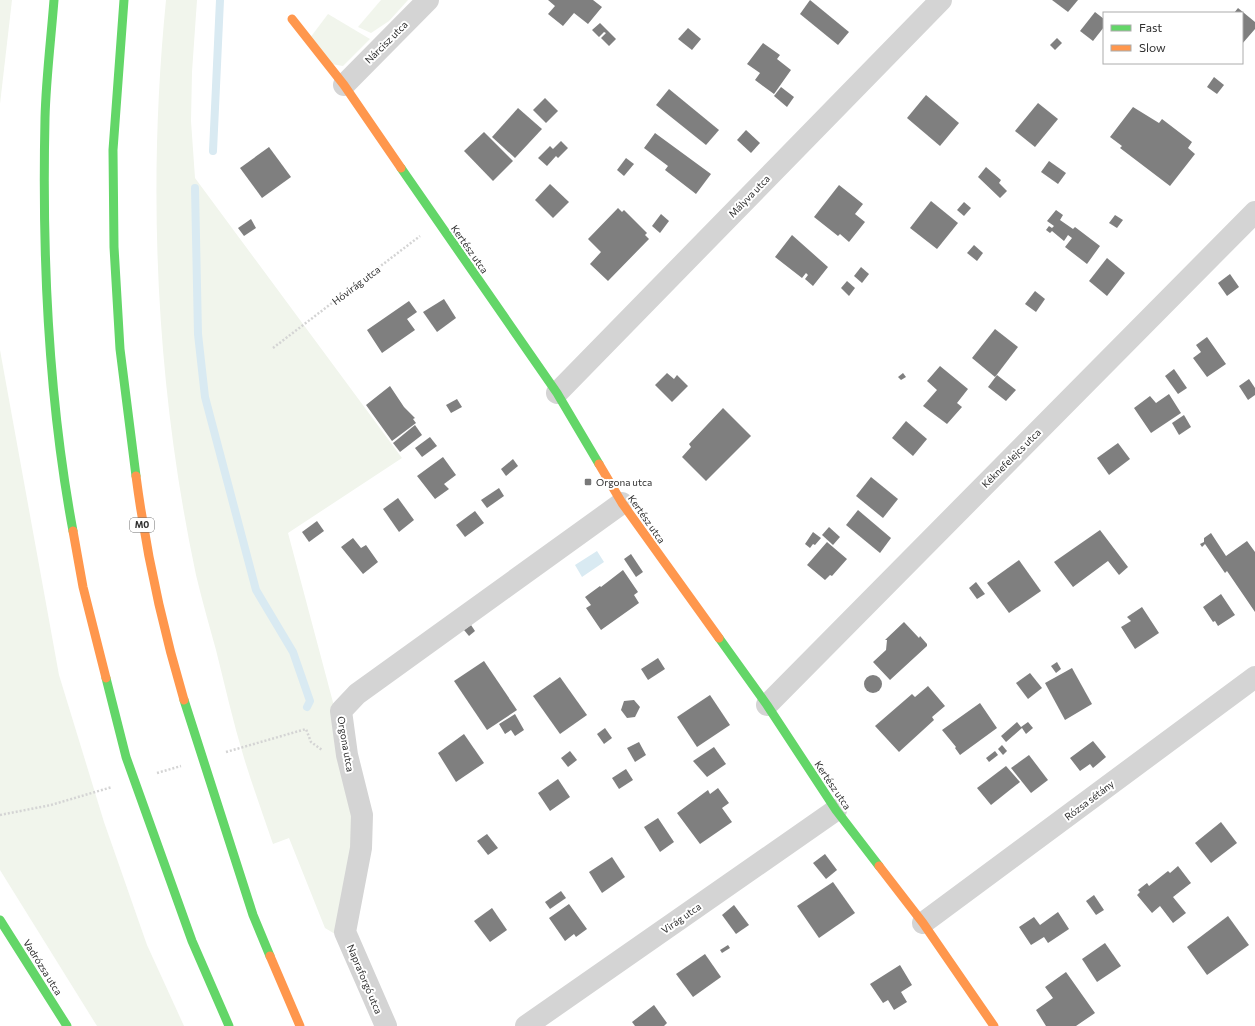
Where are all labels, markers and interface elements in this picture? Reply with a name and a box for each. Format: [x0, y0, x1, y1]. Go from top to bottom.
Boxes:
legend [1103, 12, 1243, 64]
street label: Nárcisz utca [362, 18, 410, 66]
text: Fast [1139, 20, 1162, 34]
text: Slow [1139, 40, 1166, 54]
street label: Mályva utca [726, 172, 772, 220]
street label: Kertész utca [449, 223, 491, 275]
street label: Hóvirág utca [330, 263, 382, 307]
street label: Kéknefelejcs utca [979, 426, 1043, 490]
place label: Orgona utca [596, 476, 652, 488]
marker: Orgona utca [583, 477, 593, 487]
street label: Kertész utca [626, 493, 668, 545]
road number: M0 [130, 518, 154, 532]
street label: Orgona utca [335, 715, 357, 773]
street label: Kertész utca [812, 758, 854, 812]
street label: Rózsa sétány [1062, 778, 1116, 822]
street label: Virág utca [659, 900, 703, 936]
street label: Vadrózsa utca [21, 937, 65, 997]
street label: Napraforgó utca [345, 942, 385, 1016]

